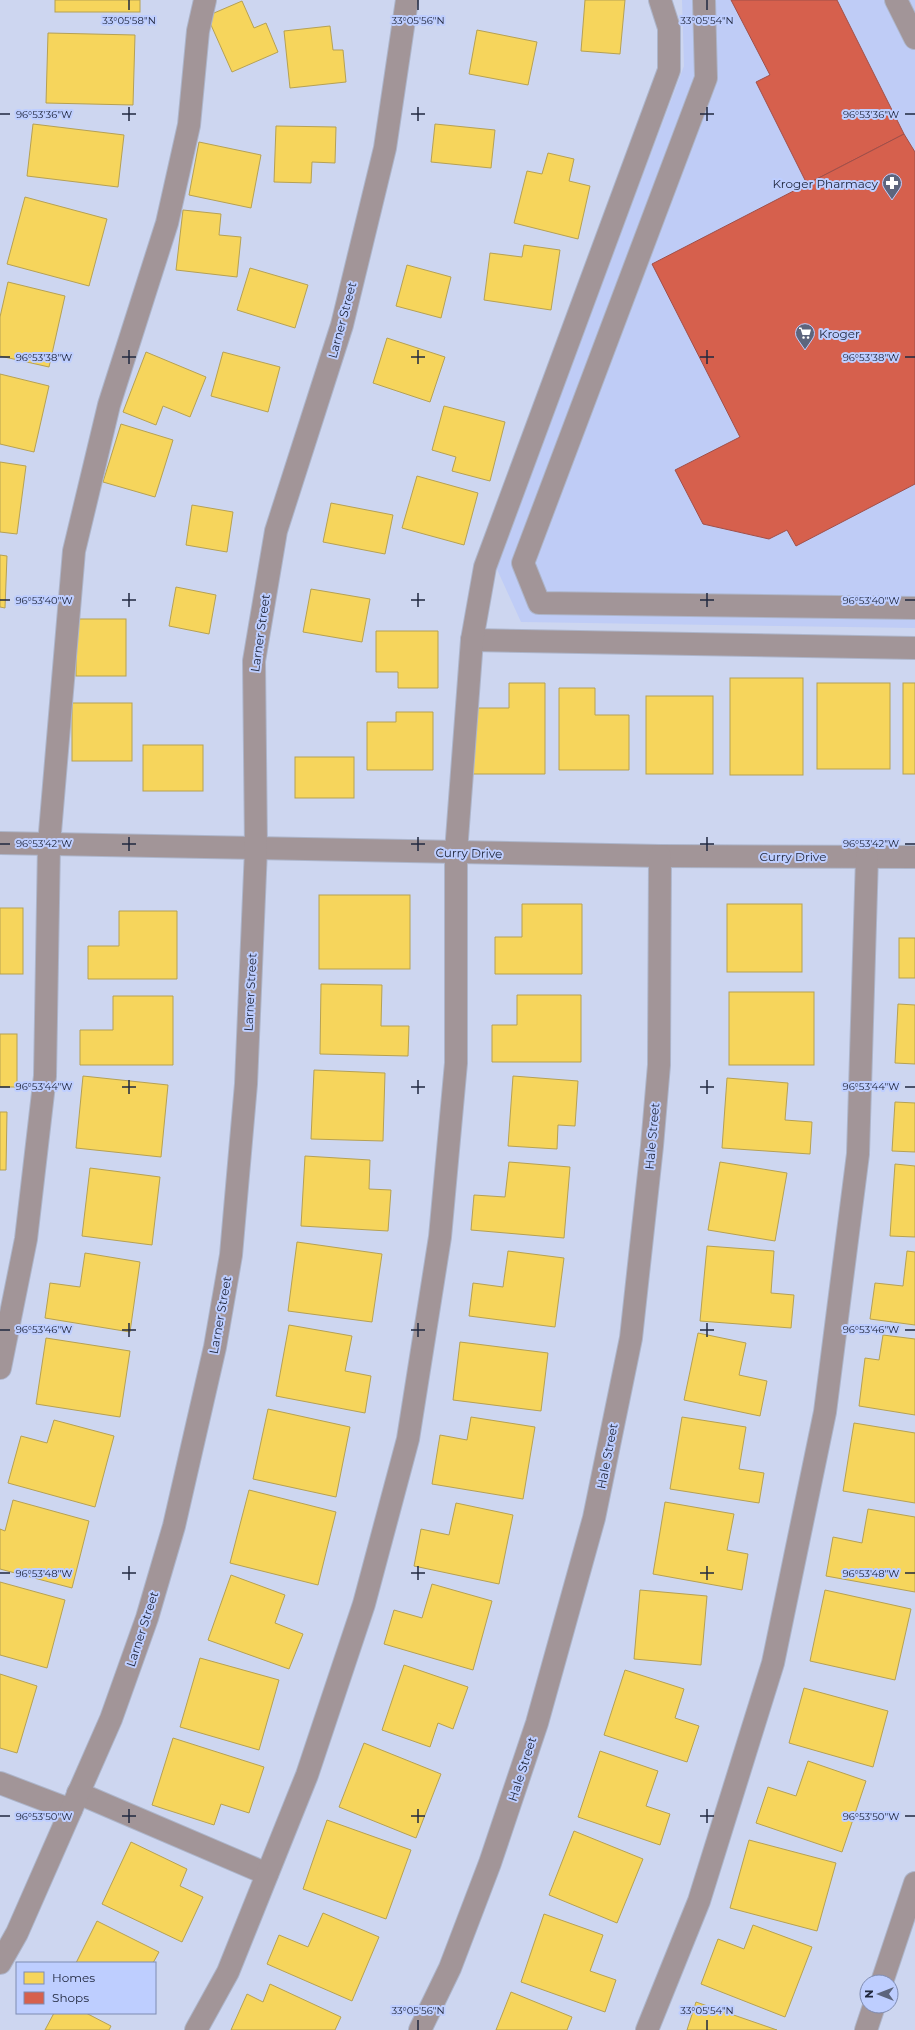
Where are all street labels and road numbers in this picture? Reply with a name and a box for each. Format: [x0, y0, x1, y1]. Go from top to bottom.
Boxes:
street label: Larner Street [325, 280, 359, 360]
street label: Larner Street [247, 593, 273, 673]
street label: Curry Drive [435, 845, 503, 861]
street label: Curry Drive [760, 849, 826, 864]
street label: Larner Street [240, 952, 260, 1032]
street label: Hale Street [642, 1102, 662, 1170]
street label: Larner Street [206, 1275, 234, 1355]
street label: Hale Street [593, 1422, 621, 1490]
street label: Larner Street [123, 1589, 161, 1669]
street label: Hale Street [505, 1735, 539, 1803]

